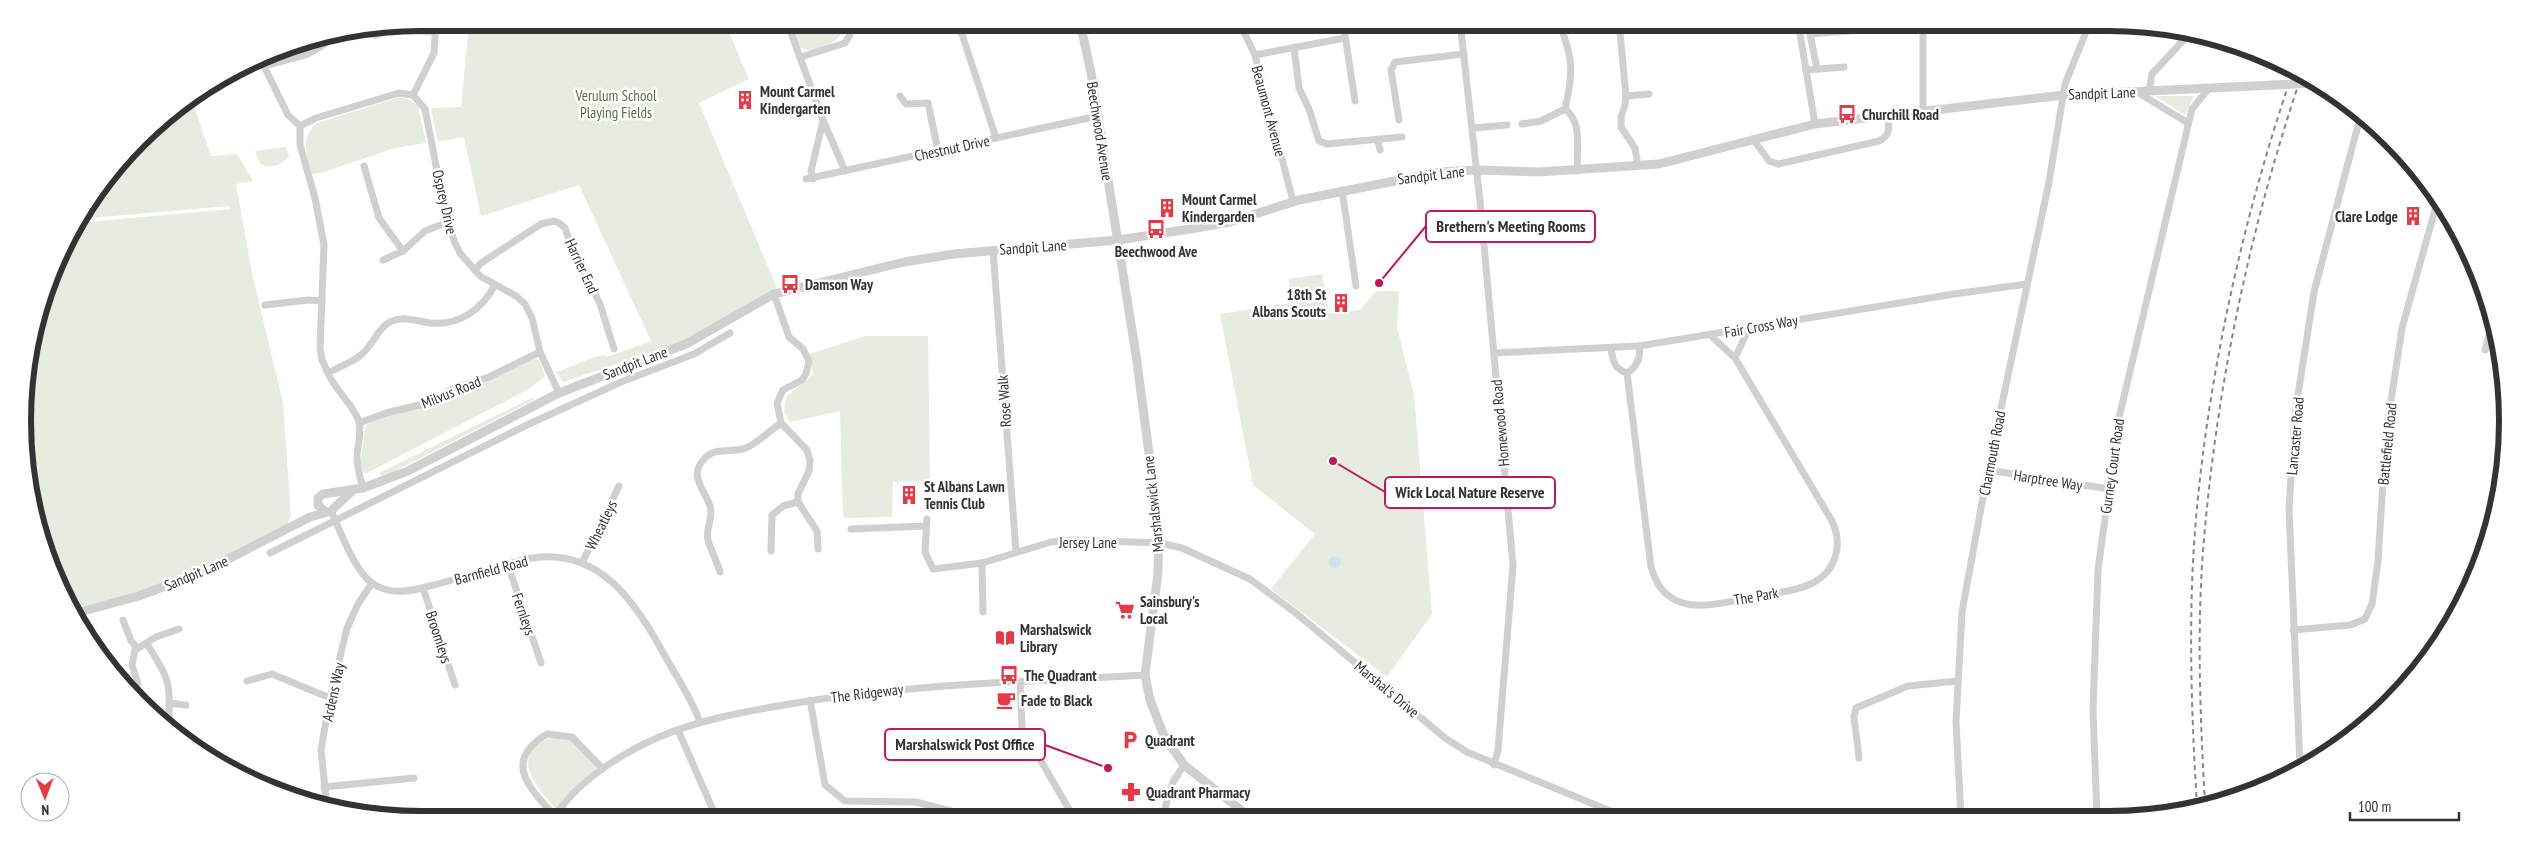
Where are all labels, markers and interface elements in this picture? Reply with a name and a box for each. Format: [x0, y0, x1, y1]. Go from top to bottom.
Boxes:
street label: Beaumont Avenue [1248, 63, 1290, 159]
street label: Beechwood Avenue [1083, 80, 1117, 182]
place label: Mount Carmel Kindergarten [760, 82, 835, 118]
street label: Sandpit Lane [2068, 82, 2136, 104]
park label: Verulum School Playing Fields [575, 86, 657, 122]
building icon: Mount Carmel Kindergarten [734, 89, 756, 111]
bus stop icon: Churchill Road [1836, 103, 1858, 125]
place label: Churchill Road [1862, 105, 1939, 124]
street label: Chestnut Drive [913, 131, 991, 165]
street label: Sandpit Lane [1396, 161, 1466, 189]
street label: Osprey Drive [428, 168, 462, 236]
place label: Mount Carmel Kindergarden [1182, 190, 1257, 226]
building icon: Mount Carmel Kindergarden [1156, 197, 1178, 219]
building icon: Clare Lodge [2402, 205, 2424, 227]
place label: Clare Lodge [2335, 207, 2398, 226]
callout: Brethern's Meeting Rooms [1426, 211, 1595, 242]
text: Brethern's Meeting Rooms [1436, 216, 1586, 236]
bus stop icon: Beechwood Ave [1145, 218, 1167, 240]
street label: Harrier End [561, 235, 603, 297]
street label: Sandpit Lane [999, 235, 1067, 259]
place label: Beechwood Ave [1115, 242, 1197, 261]
bus stop icon: Damson Way [779, 273, 801, 295]
place label: Damson Way [805, 275, 874, 294]
place label: 18th St Albans Scouts [1251, 285, 1327, 321]
building icon: 18th St Albans Scouts [1330, 292, 1352, 314]
street label: Fair Cross Way [1723, 310, 1800, 342]
street label: Sandpit Lane [600, 342, 670, 384]
street label: Milvus Road [418, 371, 484, 413]
street label: Rose Walk [993, 374, 1015, 428]
street label: Homewood Road [1487, 379, 1513, 467]
street label: Lancaster Road [2282, 396, 2308, 476]
street label: Battlefield Road [2373, 402, 2401, 486]
street label: Charmouth Road [1974, 409, 2010, 497]
street label: Gurney Court Road [2096, 417, 2128, 515]
street label: Marshalswick Lane [1138, 455, 1168, 553]
street label: Harptree Way [2012, 465, 2084, 495]
place label: St Albans Lawn Tennis Club [924, 477, 1005, 513]
callout: Wick Local Nature Reserve [1385, 477, 1555, 508]
text: Wick Local Nature Reserve [1394, 482, 1545, 502]
building icon: St Albans Lawn Tennis Club [898, 484, 920, 506]
street label: Wheatleys [581, 497, 621, 553]
street label: Jersey Lane [1058, 533, 1117, 552]
street label: Sandpit Lane [161, 551, 231, 595]
street label: Barnfield Road [452, 551, 530, 589]
street label: The Park [1732, 583, 1780, 609]
street label: Fernleys [508, 590, 540, 638]
place label: Sainsbury's Local [1140, 592, 1199, 628]
supermarket icon: Sainsbury's Local [1114, 599, 1136, 621]
street label: Broomleys [422, 608, 456, 666]
place label: Marshalswick Library [1020, 620, 1092, 656]
library icon: Marshalswick Library [994, 627, 1016, 649]
street label: Marshal's Drive [1351, 657, 1423, 721]
street label: Ardens Way [318, 660, 349, 723]
bus stop icon: The Quadrant [998, 664, 1020, 686]
place label: The Quadrant [1024, 666, 1097, 685]
street label: The Ridgeway [830, 679, 905, 707]
cafe icon: Fade to Black [995, 689, 1017, 711]
place label: Fade to Black [1021, 691, 1093, 710]
callout: Marshalswick Post Office [885, 729, 1045, 760]
parking icon: Quadrant [1119, 729, 1141, 751]
place label: Quadrant [1145, 731, 1195, 750]
text: Marshalswick Post Office [895, 734, 1035, 754]
north arrow [20, 772, 70, 822]
pharmacy icon: Quadrant Pharmacy [1120, 781, 1142, 803]
place label: Quadrant Pharmacy [1146, 783, 1251, 802]
scale bar [2350, 790, 2459, 822]
text: 100 m [2358, 797, 2391, 816]
text: N [41, 801, 49, 819]

